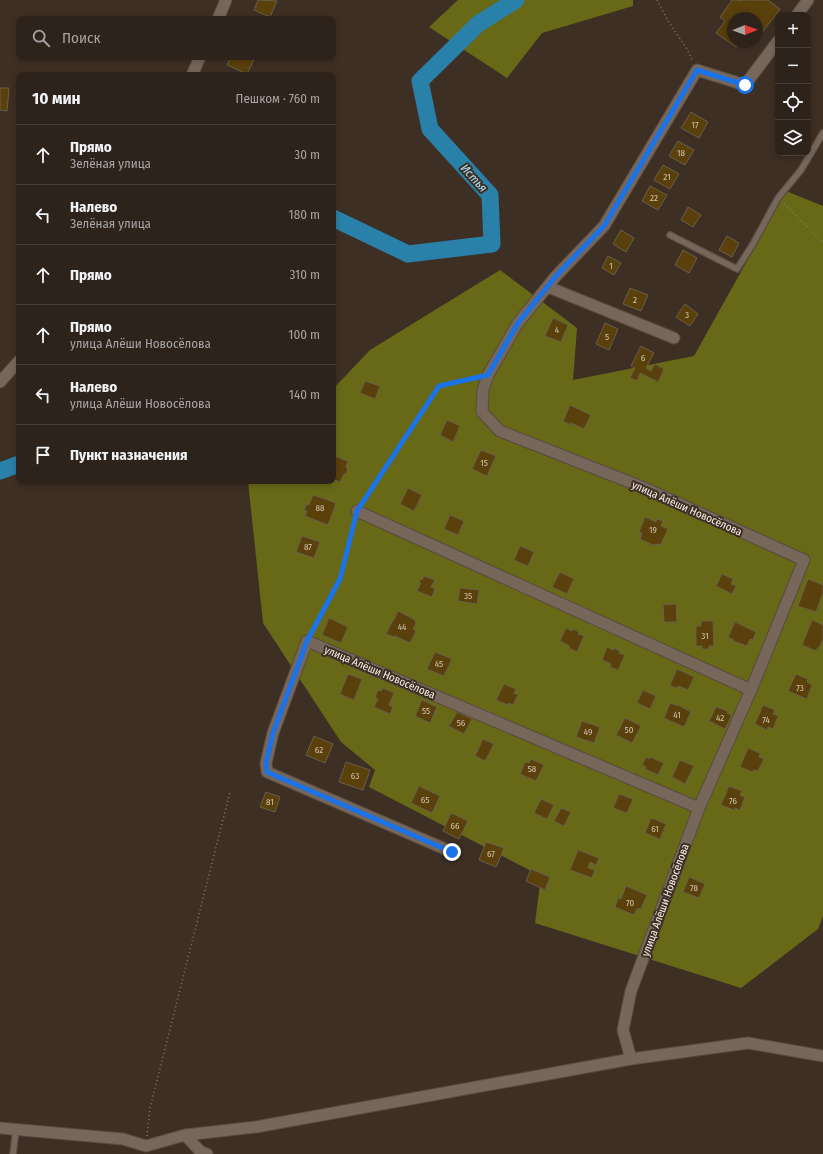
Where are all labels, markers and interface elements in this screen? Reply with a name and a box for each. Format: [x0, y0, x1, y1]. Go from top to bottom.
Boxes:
north arrow [727, 12, 763, 48]
map controls [775, 12, 811, 156]
button: + [775, 12, 811, 48]
search box [16, 16, 336, 60]
icon: search [30, 27, 52, 49]
text: Поиск [62, 29, 100, 47]
button: − [775, 48, 811, 84]
route start [736, 76, 754, 94]
button: locate [775, 84, 811, 120]
text: 10 мин [32, 88, 81, 109]
text: Пешком · 760 m [236, 91, 320, 106]
house number: 17 [691, 120, 699, 130]
button: layers [775, 120, 811, 156]
text: Прямо [70, 138, 112, 156]
icon: ahead [32, 144, 54, 166]
text: 30 m [294, 147, 320, 162]
house number: 18 [677, 148, 686, 158]
text: Зелёная улица [70, 156, 151, 171]
water label: Истья [458, 161, 490, 195]
house number: 21 [663, 172, 671, 182]
house number: 22 [650, 193, 658, 203]
text: Налево [70, 198, 117, 216]
icon: left [32, 204, 54, 226]
text: 180 m [289, 207, 320, 222]
text: Зелёная улица [70, 216, 151, 231]
house number: 1 [609, 261, 613, 271]
icon: ahead [32, 264, 54, 286]
text: Прямо [70, 266, 112, 284]
text: 310 m [290, 267, 320, 282]
house number: 2 [633, 295, 637, 305]
house number: 3 [685, 310, 689, 320]
text: Прямо [70, 318, 112, 336]
icon: ahead [32, 324, 54, 346]
house number: 4 [555, 325, 560, 335]
text: 100 m [288, 327, 320, 342]
house number: 5 [605, 332, 609, 342]
text: улица Алёши Новосёлова [70, 336, 211, 351]
house number: 6 [641, 353, 646, 363]
text: Налево [70, 378, 117, 396]
icon: left [32, 384, 54, 406]
text: 140 m [289, 387, 320, 402]
text: улица Алёши Новосёлова [70, 396, 211, 411]
icon: arrive [32, 444, 54, 466]
text: Пункт назначения [70, 446, 188, 464]
house number: 15 [480, 458, 488, 468]
street label: улица Алёши Новосёлова [630, 478, 744, 539]
house number: 88 [315, 503, 325, 513]
house number: 19 [649, 525, 657, 535]
house number: 87 [304, 542, 312, 552]
house number: 35 [464, 591, 472, 601]
house number: 44 [398, 622, 407, 632]
house number: 31 [701, 631, 709, 641]
street label: улица Алёши Новосёлова [322, 643, 437, 702]
house number: 45 [435, 659, 443, 669]
house number: 73 [796, 683, 804, 693]
house number: 55 [422, 706, 430, 716]
house number: 41 [673, 710, 681, 720]
house number: 42 [716, 713, 724, 723]
house number: 74 [762, 715, 770, 725]
house number: 56 [457, 718, 466, 728]
house number: 50 [625, 725, 634, 735]
house number: 49 [584, 727, 592, 737]
house number: 62 [315, 745, 323, 755]
house number: 58 [528, 764, 537, 774]
house number: 63 [351, 771, 359, 781]
house number: 65 [421, 795, 429, 805]
house number: 76 [729, 796, 737, 806]
house number: 81 [266, 797, 274, 807]
house number: 66 [451, 821, 460, 831]
house number: 61 [651, 824, 659, 834]
street label: улица Алёши Новосёлова [639, 842, 692, 958]
route end [443, 843, 461, 861]
house number: 67 [487, 849, 495, 859]
house number: 78 [690, 883, 698, 893]
house number: 70 [626, 898, 634, 908]

